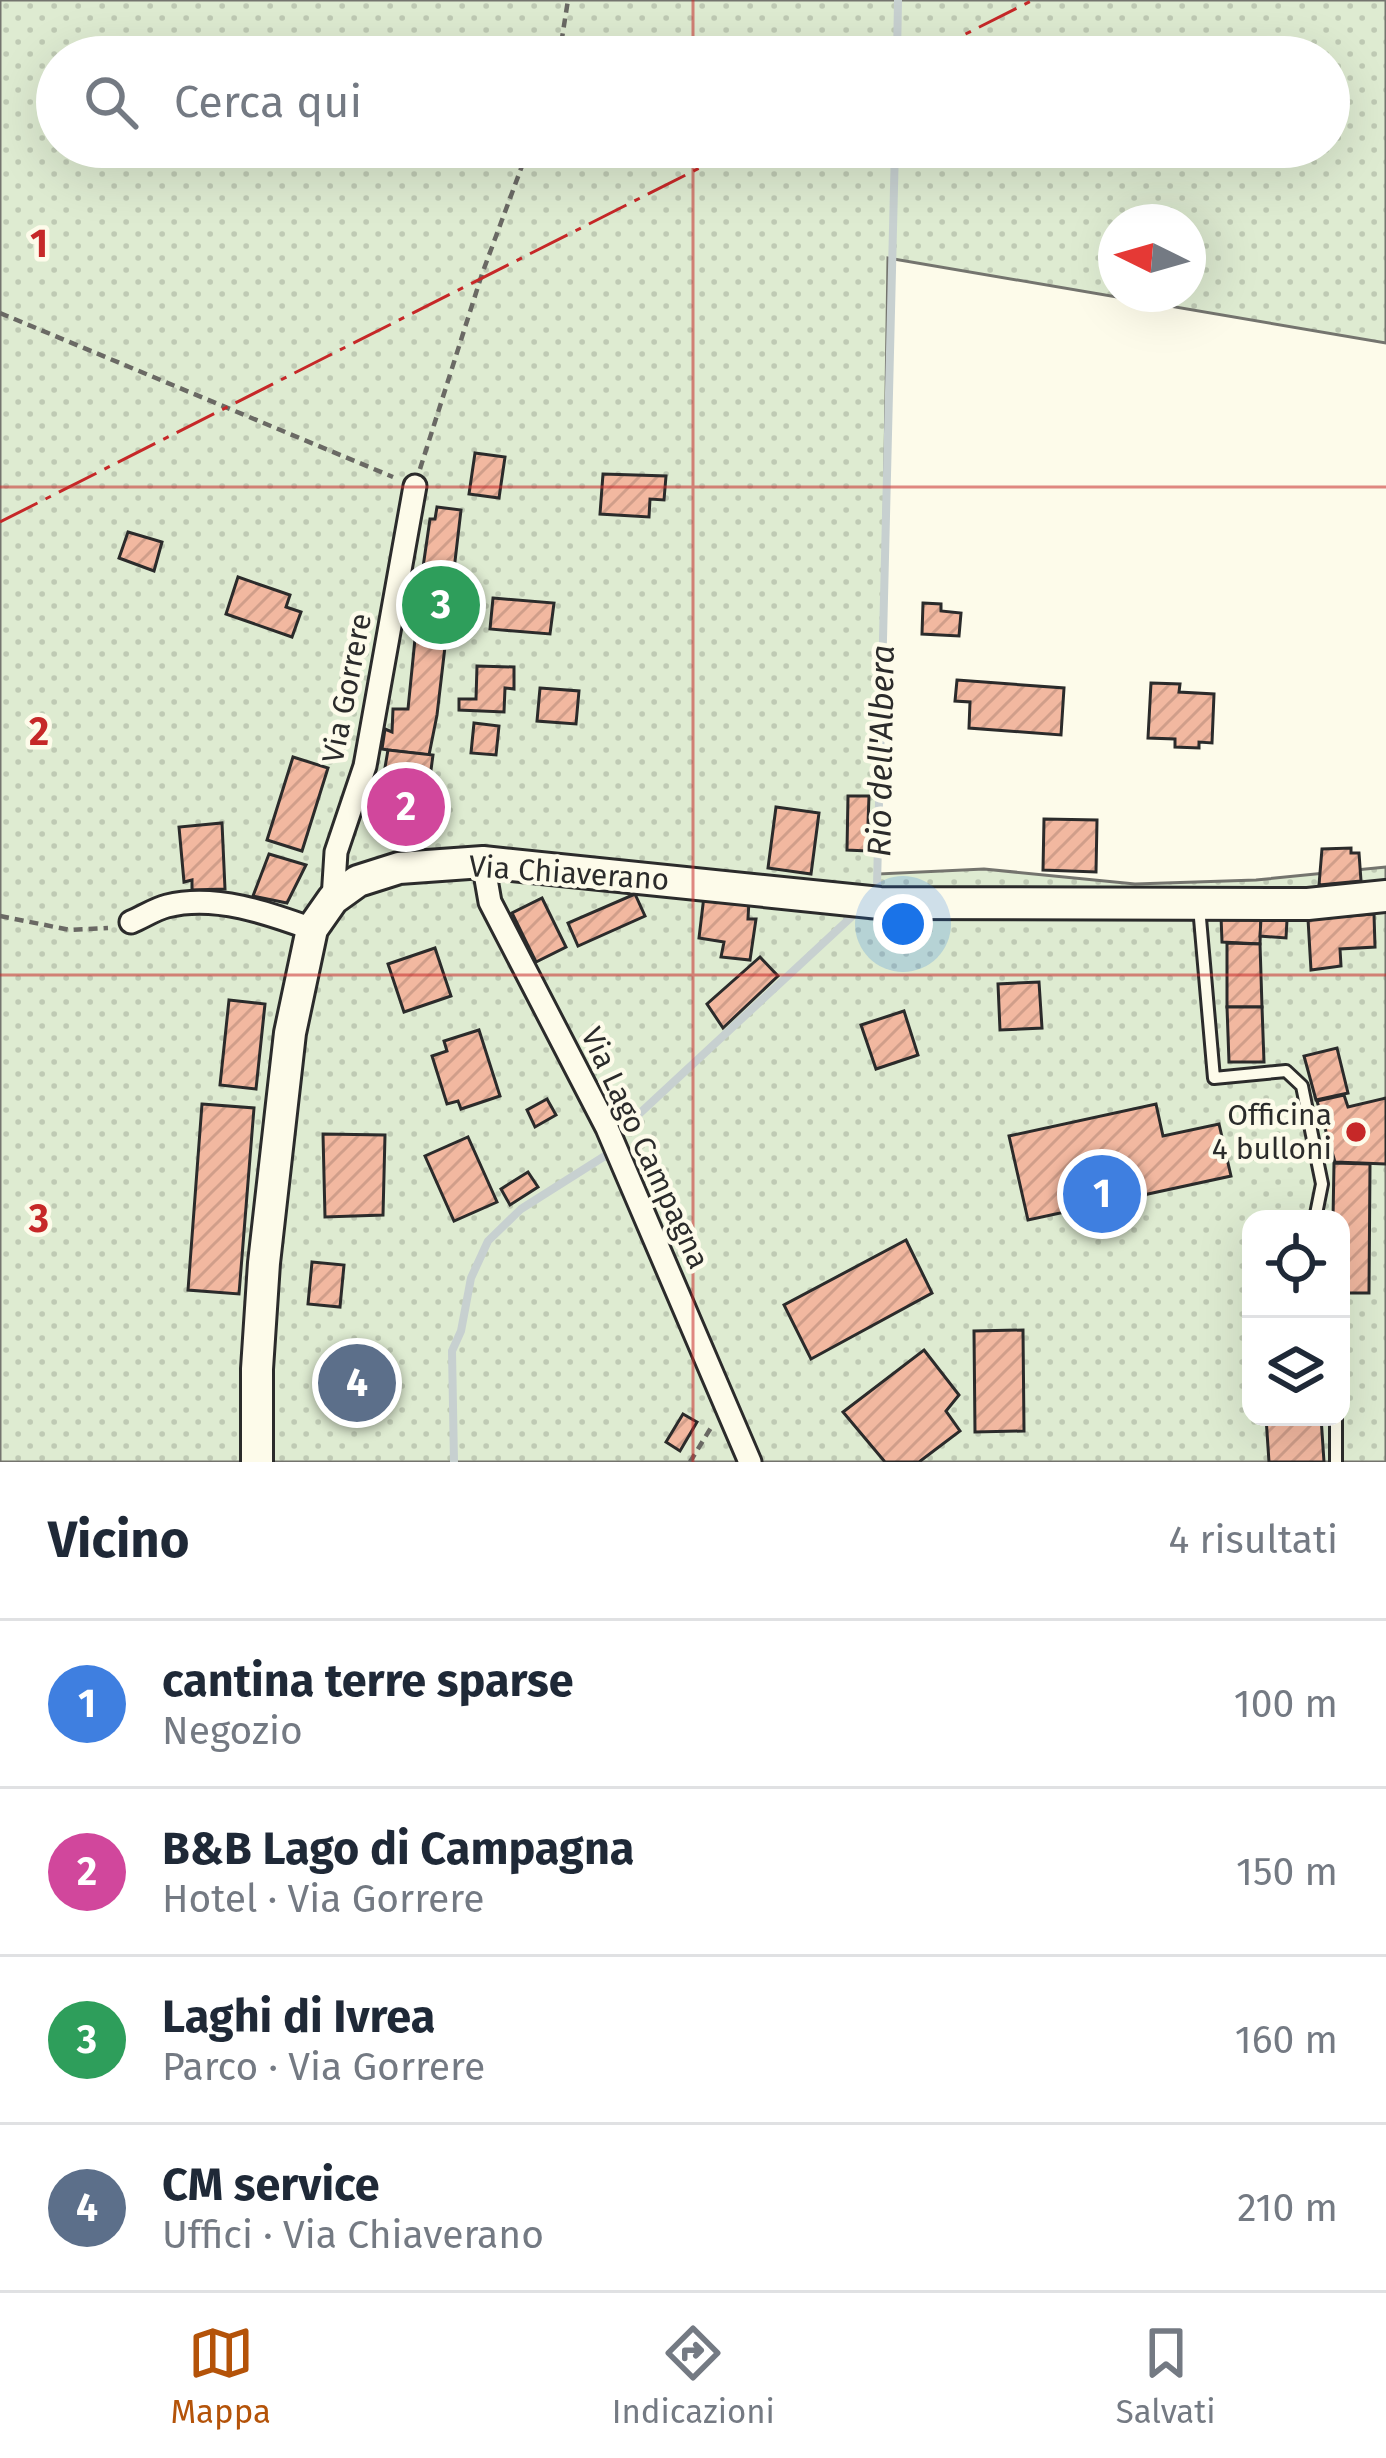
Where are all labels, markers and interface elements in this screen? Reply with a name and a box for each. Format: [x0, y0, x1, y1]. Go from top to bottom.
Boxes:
search box [36, 36, 1350, 168]
icon: search [78, 69, 144, 135]
text: Cerca qui [174, 75, 362, 129]
north arrow [1098, 204, 1206, 312]
text: 1 [30, 221, 48, 267]
pin: 3 [402, 560, 480, 650]
street label: Via Gorrere [315, 610, 379, 766]
water label: Rio dell'Albera [859, 645, 903, 858]
text: 2 [29, 709, 49, 755]
pin: 2 [367, 762, 445, 852]
street label: Via Chiaverano [468, 848, 670, 898]
your location [873, 894, 933, 954]
street label: Via Lago Campagna [573, 1022, 717, 1274]
place label: Officina 4 bulloni [1212, 1097, 1332, 1167]
marker: Officina 4 bulloni [1343, 1119, 1369, 1145]
pin: 1 [1063, 1149, 1141, 1239]
text: 3 [28, 1196, 49, 1242]
map controls [1242, 1210, 1350, 1426]
button: locate [1242, 1210, 1350, 1318]
button: layers [1242, 1318, 1350, 1426]
pin: 4 [318, 1338, 396, 1428]
text: Vicino [48, 1509, 189, 1571]
text: 4 risultati [1168, 1517, 1338, 1563]
text: cantina terre sparse [162, 1654, 574, 1708]
text: 1 [78, 1681, 96, 1727]
text: 100 m [1234, 1681, 1338, 1727]
text: Negozio [162, 1708, 303, 1754]
text: B&B Lago di Campagna [162, 1822, 635, 1876]
text: 2 [77, 1849, 97, 1895]
text: 150 m [1236, 1849, 1338, 1895]
text: Hotel · Via Gorrere [162, 1876, 484, 1922]
text: Laghi di Ivrea [162, 1990, 435, 2044]
text: 3 [77, 2017, 97, 2063]
text: 160 m [1235, 2017, 1338, 2063]
text: Parco · Via Gorrere [162, 2044, 485, 2090]
text: CM service [162, 2158, 380, 2212]
text: 4 [76, 2185, 98, 2231]
text: 210 m [1237, 2185, 1338, 2231]
text: Uffici · Via Chiaverano [162, 2212, 544, 2258]
tab: Mappa [170, 2320, 271, 2432]
tab: Indicazioni [612, 2320, 775, 2432]
tab: Salvati [1116, 2320, 1216, 2432]

